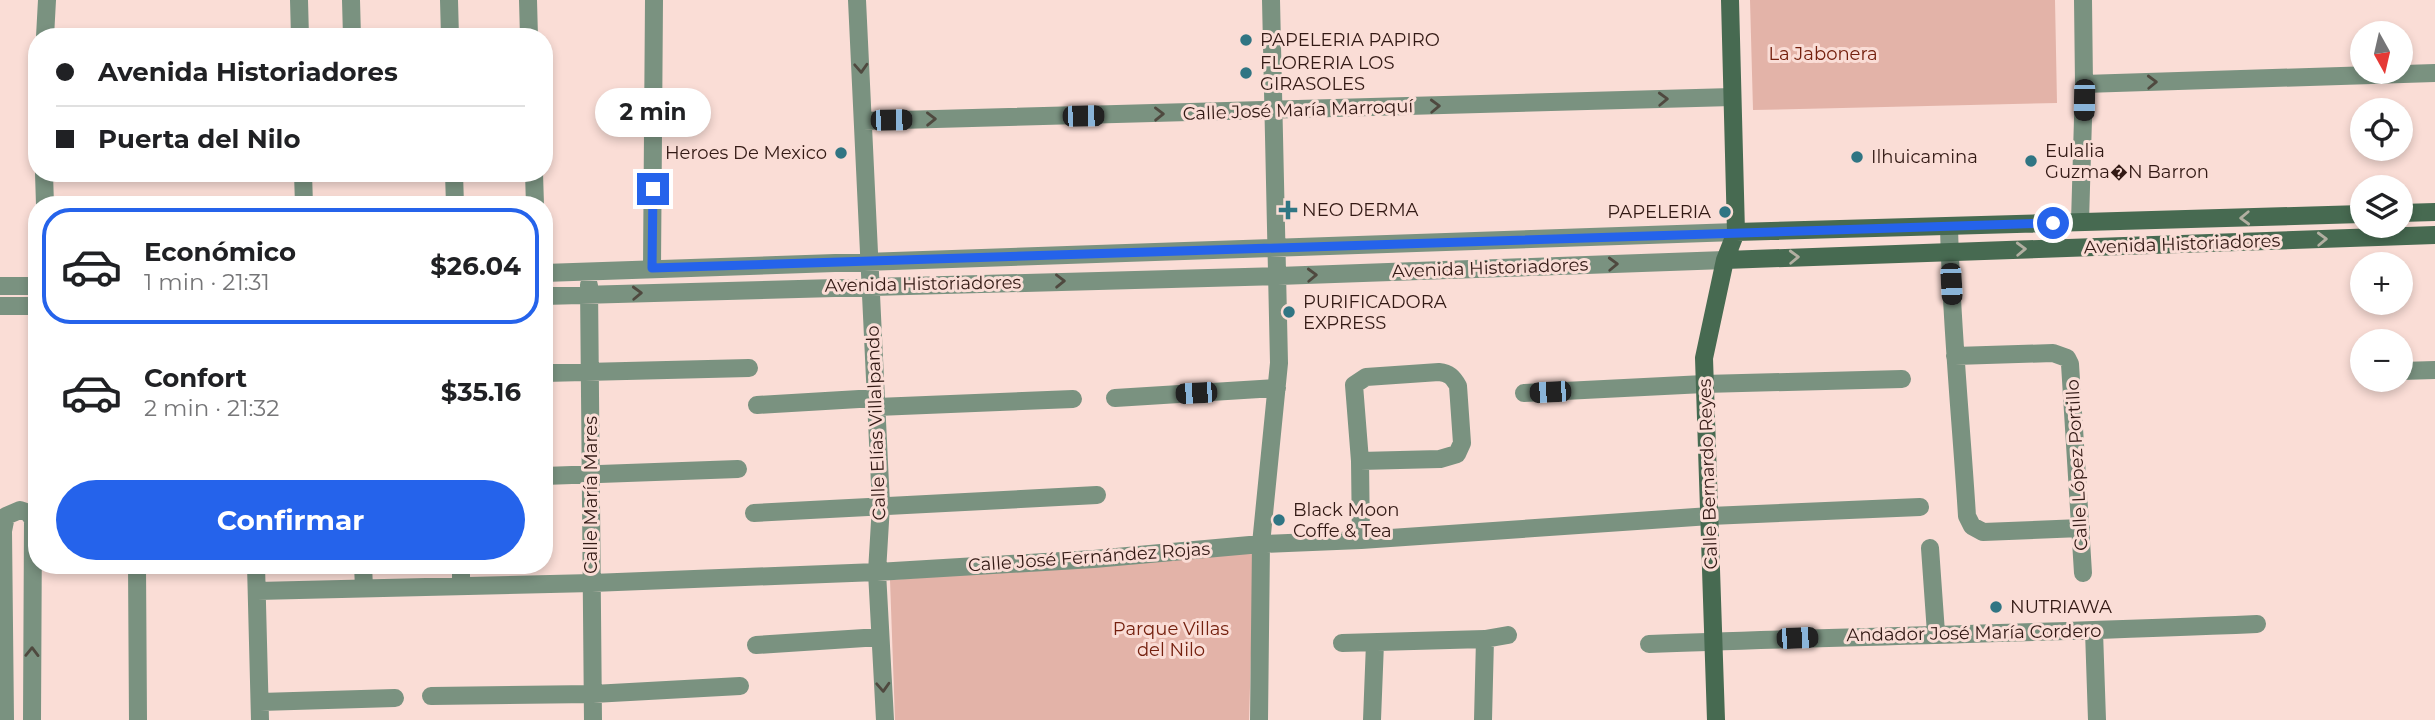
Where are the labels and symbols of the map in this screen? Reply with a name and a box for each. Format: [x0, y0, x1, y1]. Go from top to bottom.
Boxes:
north arrow [2350, 21, 2413, 84]
place label: PAPELERIA PAPIRO [1260, 29, 1440, 51]
marker: PAPELERIA PAPIRO [1238, 32, 1254, 48]
park label: La Jabonera [1768, 43, 1878, 65]
place label: FLORERIA LOS GIRASOLES [1260, 52, 1395, 95]
one-way arrow [853, 63, 868, 74]
marker: FLORERIA LOS GIRASOLES [1238, 65, 1254, 81]
one-way arrow [2147, 74, 2158, 89]
car [2074, 79, 2095, 121]
callout: 2 min [595, 88, 711, 136]
one-way arrow [1658, 91, 1668, 107]
street label: Calle José María Marroquí [1182, 95, 1415, 125]
one-way arrow [1430, 98, 1441, 114]
car [1062, 105, 1105, 127]
one-way arrow [1154, 106, 1165, 122]
car [870, 109, 913, 131]
one-way arrow [926, 112, 937, 127]
place label: Eulalia Guzma�N Barron [2045, 140, 2209, 183]
place label: Heroes De Mexico [665, 142, 827, 164]
marker: Heroes De Mexico [833, 145, 849, 161]
place label: Ilhuicamina [1871, 146, 1978, 168]
marker: Ilhuicamina [1849, 149, 1865, 165]
marker: Eulalia Guzma�N Barron [2023, 153, 2039, 169]
route end [637, 173, 669, 205]
place label: NEO DERMA [1302, 199, 1419, 221]
place label: PAPELERIA [1607, 201, 1711, 223]
marker: NEO DERMA [1280, 202, 1296, 218]
marker: PAPELERIA [1717, 204, 1733, 220]
route start [2037, 207, 2069, 239]
one-way arrow [2240, 210, 2251, 225]
street label: Avenida Historiadores [2083, 230, 2281, 258]
one-way arrow [2317, 231, 2328, 246]
one-way arrow [2016, 242, 2027, 257]
one-way arrow [1788, 250, 1799, 265]
street label: Avenida Historiadores [1391, 254, 1589, 282]
one-way arrow [1608, 256, 1619, 271]
car [1940, 262, 1963, 306]
one-way arrow [1307, 267, 1318, 282]
street label: Avenida Historiadores [825, 271, 1022, 297]
one-way arrow [1056, 273, 1066, 289]
one-way arrow [632, 285, 643, 300]
place label: PURIFICADORA EXPRESS [1303, 291, 1447, 334]
marker: PURIFICADORA EXPRESS [1281, 304, 1297, 320]
street label: Calle Elías Villalpando [862, 325, 890, 521]
street label: Calle Bernardo Reyes [1694, 378, 1722, 570]
street label: Calle López Portillo [2062, 379, 2092, 551]
car [1529, 380, 1572, 404]
car [1175, 381, 1218, 405]
street label: Calle María Mares [580, 416, 602, 574]
place label: Black Moon Coffe & Tea [1293, 499, 1399, 542]
marker: Black Moon Coffe & Tea [1271, 512, 1287, 528]
street label: Calle José Fernández Rojas [967, 538, 1211, 576]
place label: NUTRIAWA [2010, 596, 2112, 618]
marker: NUTRIAWA [1988, 599, 2004, 615]
park label: Parque Villas del Nilo [1113, 618, 1229, 661]
street label: Andador José María Cordero [1846, 620, 2102, 646]
car [1776, 627, 1819, 649]
one-way arrow [25, 646, 40, 657]
one-way arrow [875, 682, 890, 693]

